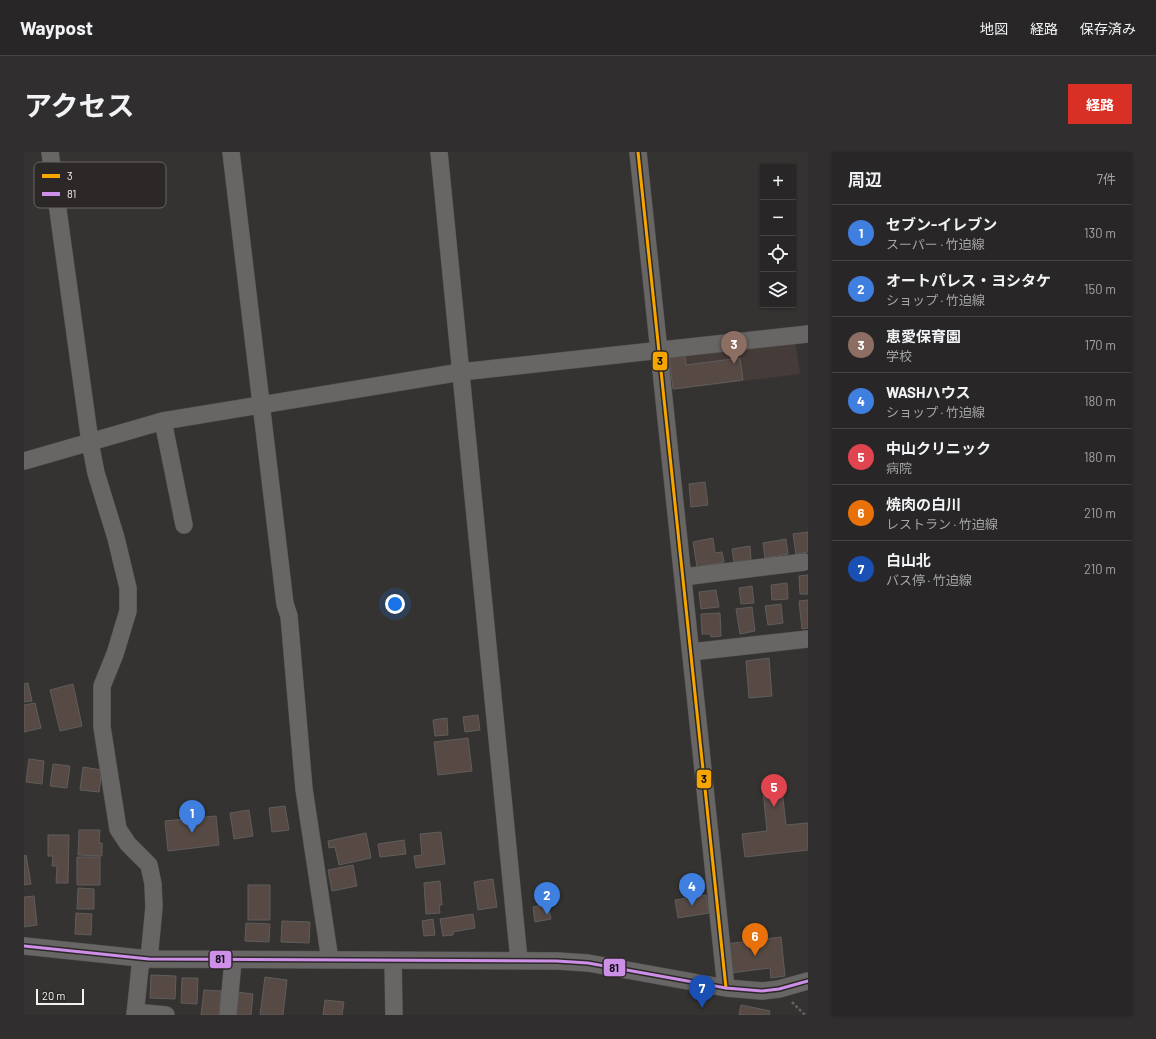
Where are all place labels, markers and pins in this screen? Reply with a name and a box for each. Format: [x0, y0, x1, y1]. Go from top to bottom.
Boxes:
pin: 3 [721, 331, 747, 364]
pin: 5 [761, 774, 787, 807]
pin: 1 [179, 800, 205, 833]
pin: 4 [679, 873, 705, 906]
pin: 2 [534, 882, 560, 915]
pin: 6 [742, 923, 768, 956]
pin: 7 [689, 975, 715, 1008]

